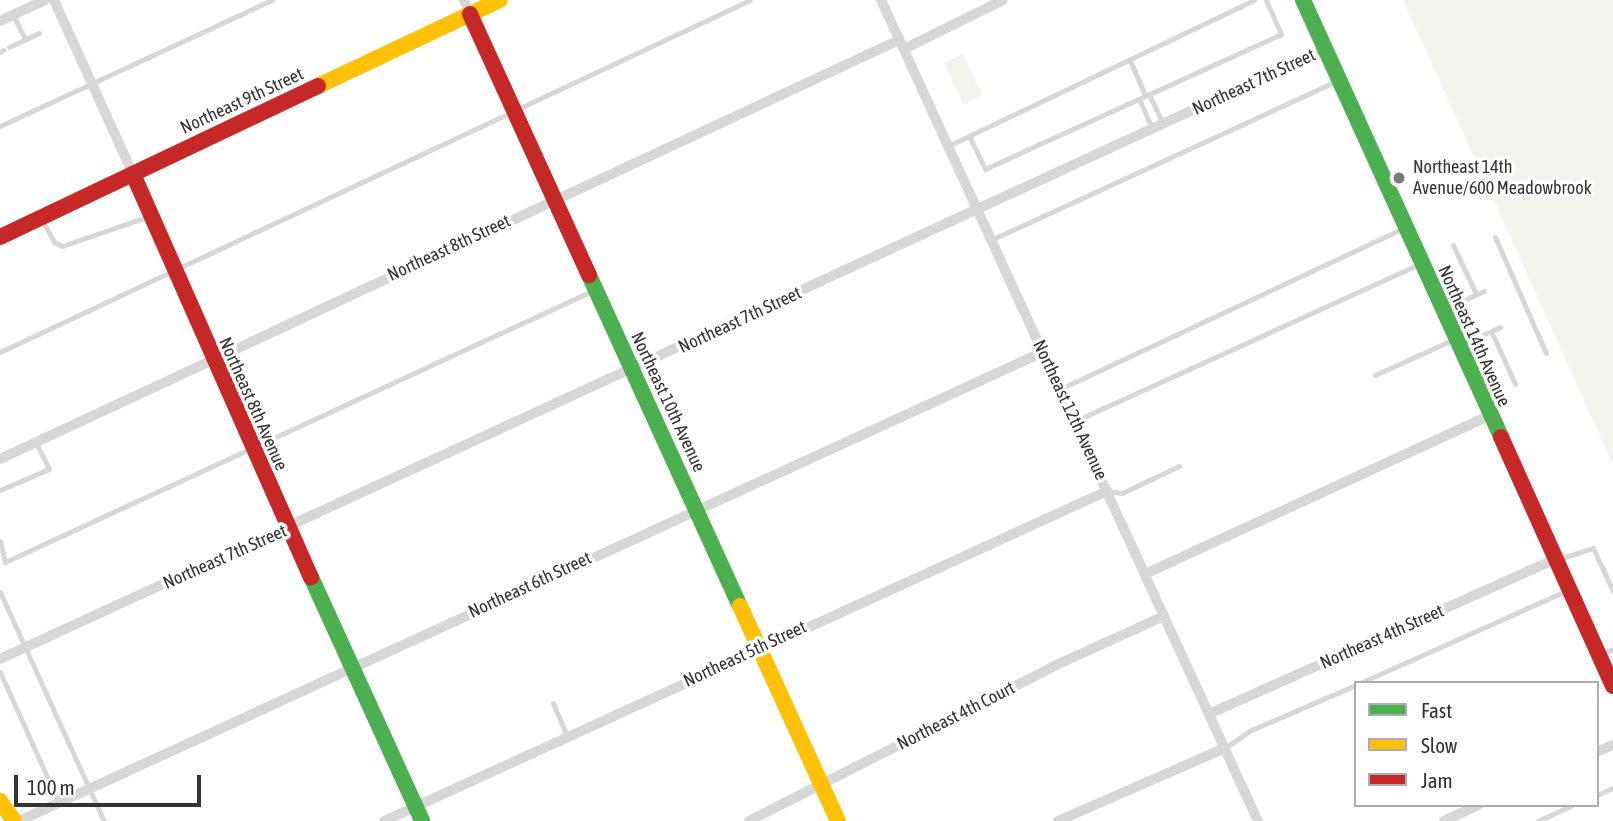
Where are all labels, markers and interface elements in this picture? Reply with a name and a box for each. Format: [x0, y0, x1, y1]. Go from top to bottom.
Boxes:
street label: Northeast 7th Street [1189, 44, 1319, 120]
street label: Northeast 9th Street [177, 63, 307, 139]
place label: Northeast 14th Avenue/600 Meadowbrook [1413, 157, 1592, 200]
marker: Northeast 14th Avenue/600 Meadowbrook [1391, 170, 1407, 186]
street label: Northeast 8th Street [384, 210, 514, 286]
street label: Northeast 14th Avenue [1433, 262, 1515, 410]
street label: Northeast 7th Street [675, 282, 805, 358]
street label: Northeast 10th Avenue [626, 329, 710, 475]
street label: Northeast 8th Avenue [214, 334, 292, 474]
street label: Northeast 12th Avenue [1028, 337, 1112, 483]
street label: Northeast 7th Street [160, 520, 290, 594]
street label: Northeast 6th Street [465, 547, 595, 623]
street label: Northeast 4th Street [1317, 600, 1447, 674]
street label: Northeast 5th Street [680, 616, 810, 692]
street label: Northeast 4th Court [894, 677, 1018, 755]
legend [1354, 681, 1599, 807]
text: Fast [1421, 698, 1452, 722]
text: Slow [1421, 733, 1457, 757]
scale bar [18, 762, 205, 806]
text: Jam [1421, 768, 1453, 792]
text: 100 m [27, 775, 75, 799]

